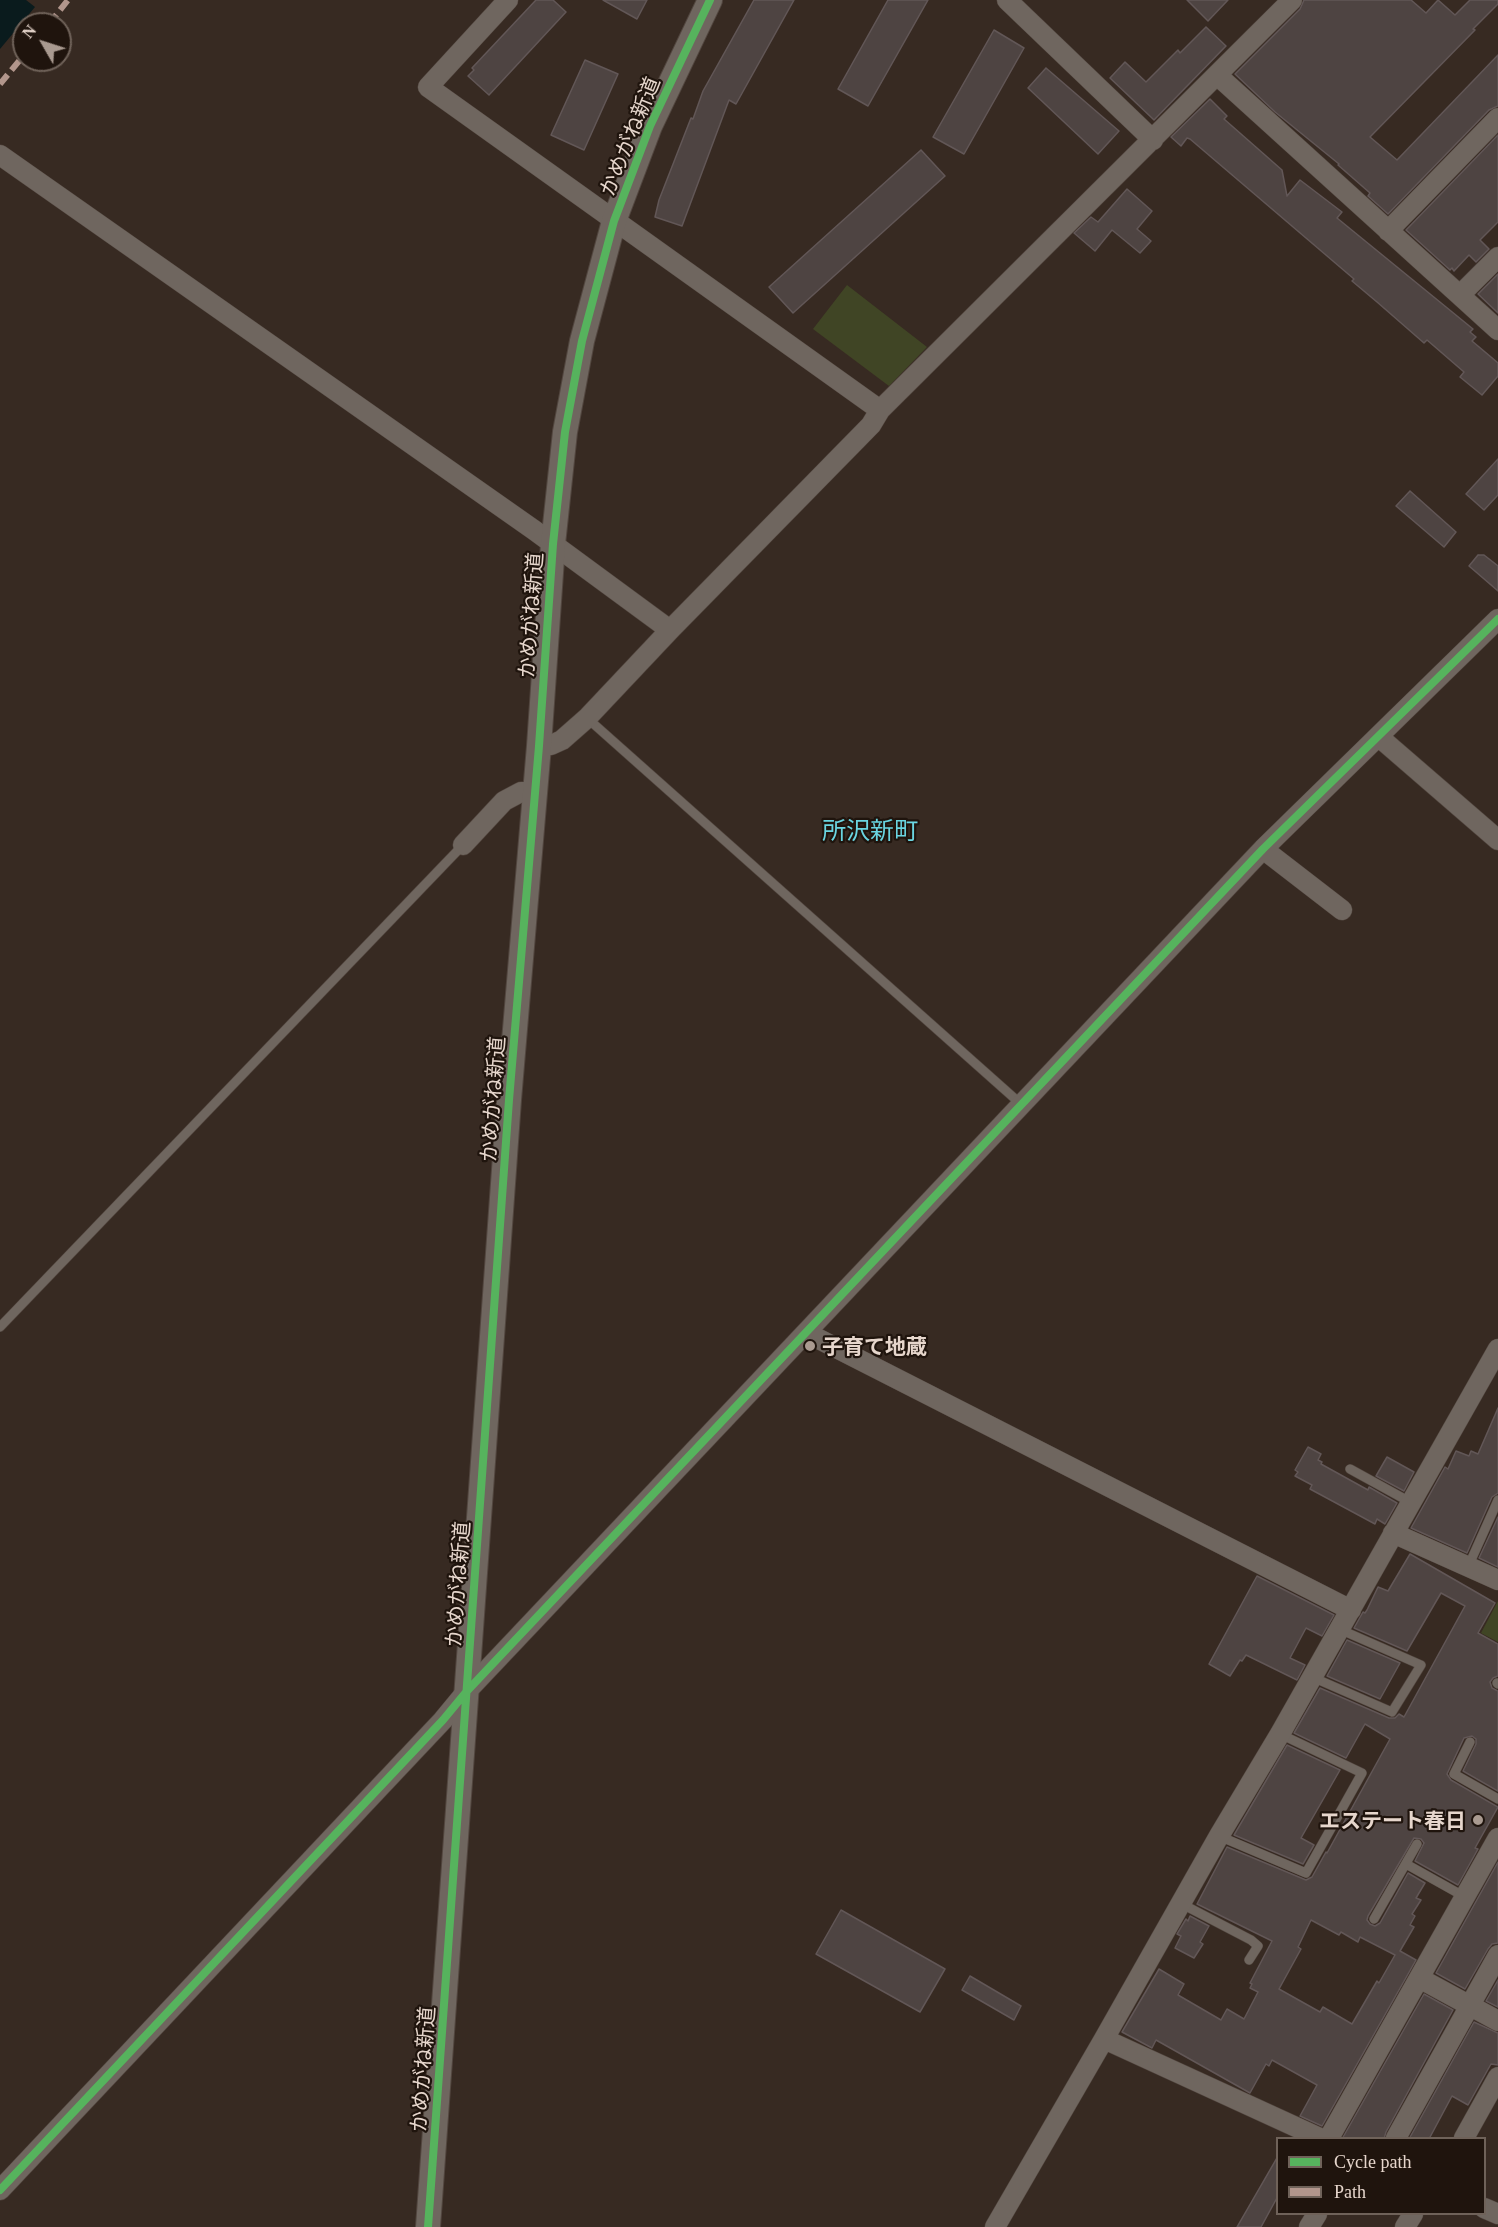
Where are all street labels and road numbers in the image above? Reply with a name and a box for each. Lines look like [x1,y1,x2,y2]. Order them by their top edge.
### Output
street label: かめがね新道 [594,73,664,199]
street label: かめがね新道 [513,551,547,679]
street label: かめがね新道 [475,1035,509,1163]
street label: かめがね新道 [440,1520,474,1648]
street label: かめがね新道 [405,2005,439,2133]

